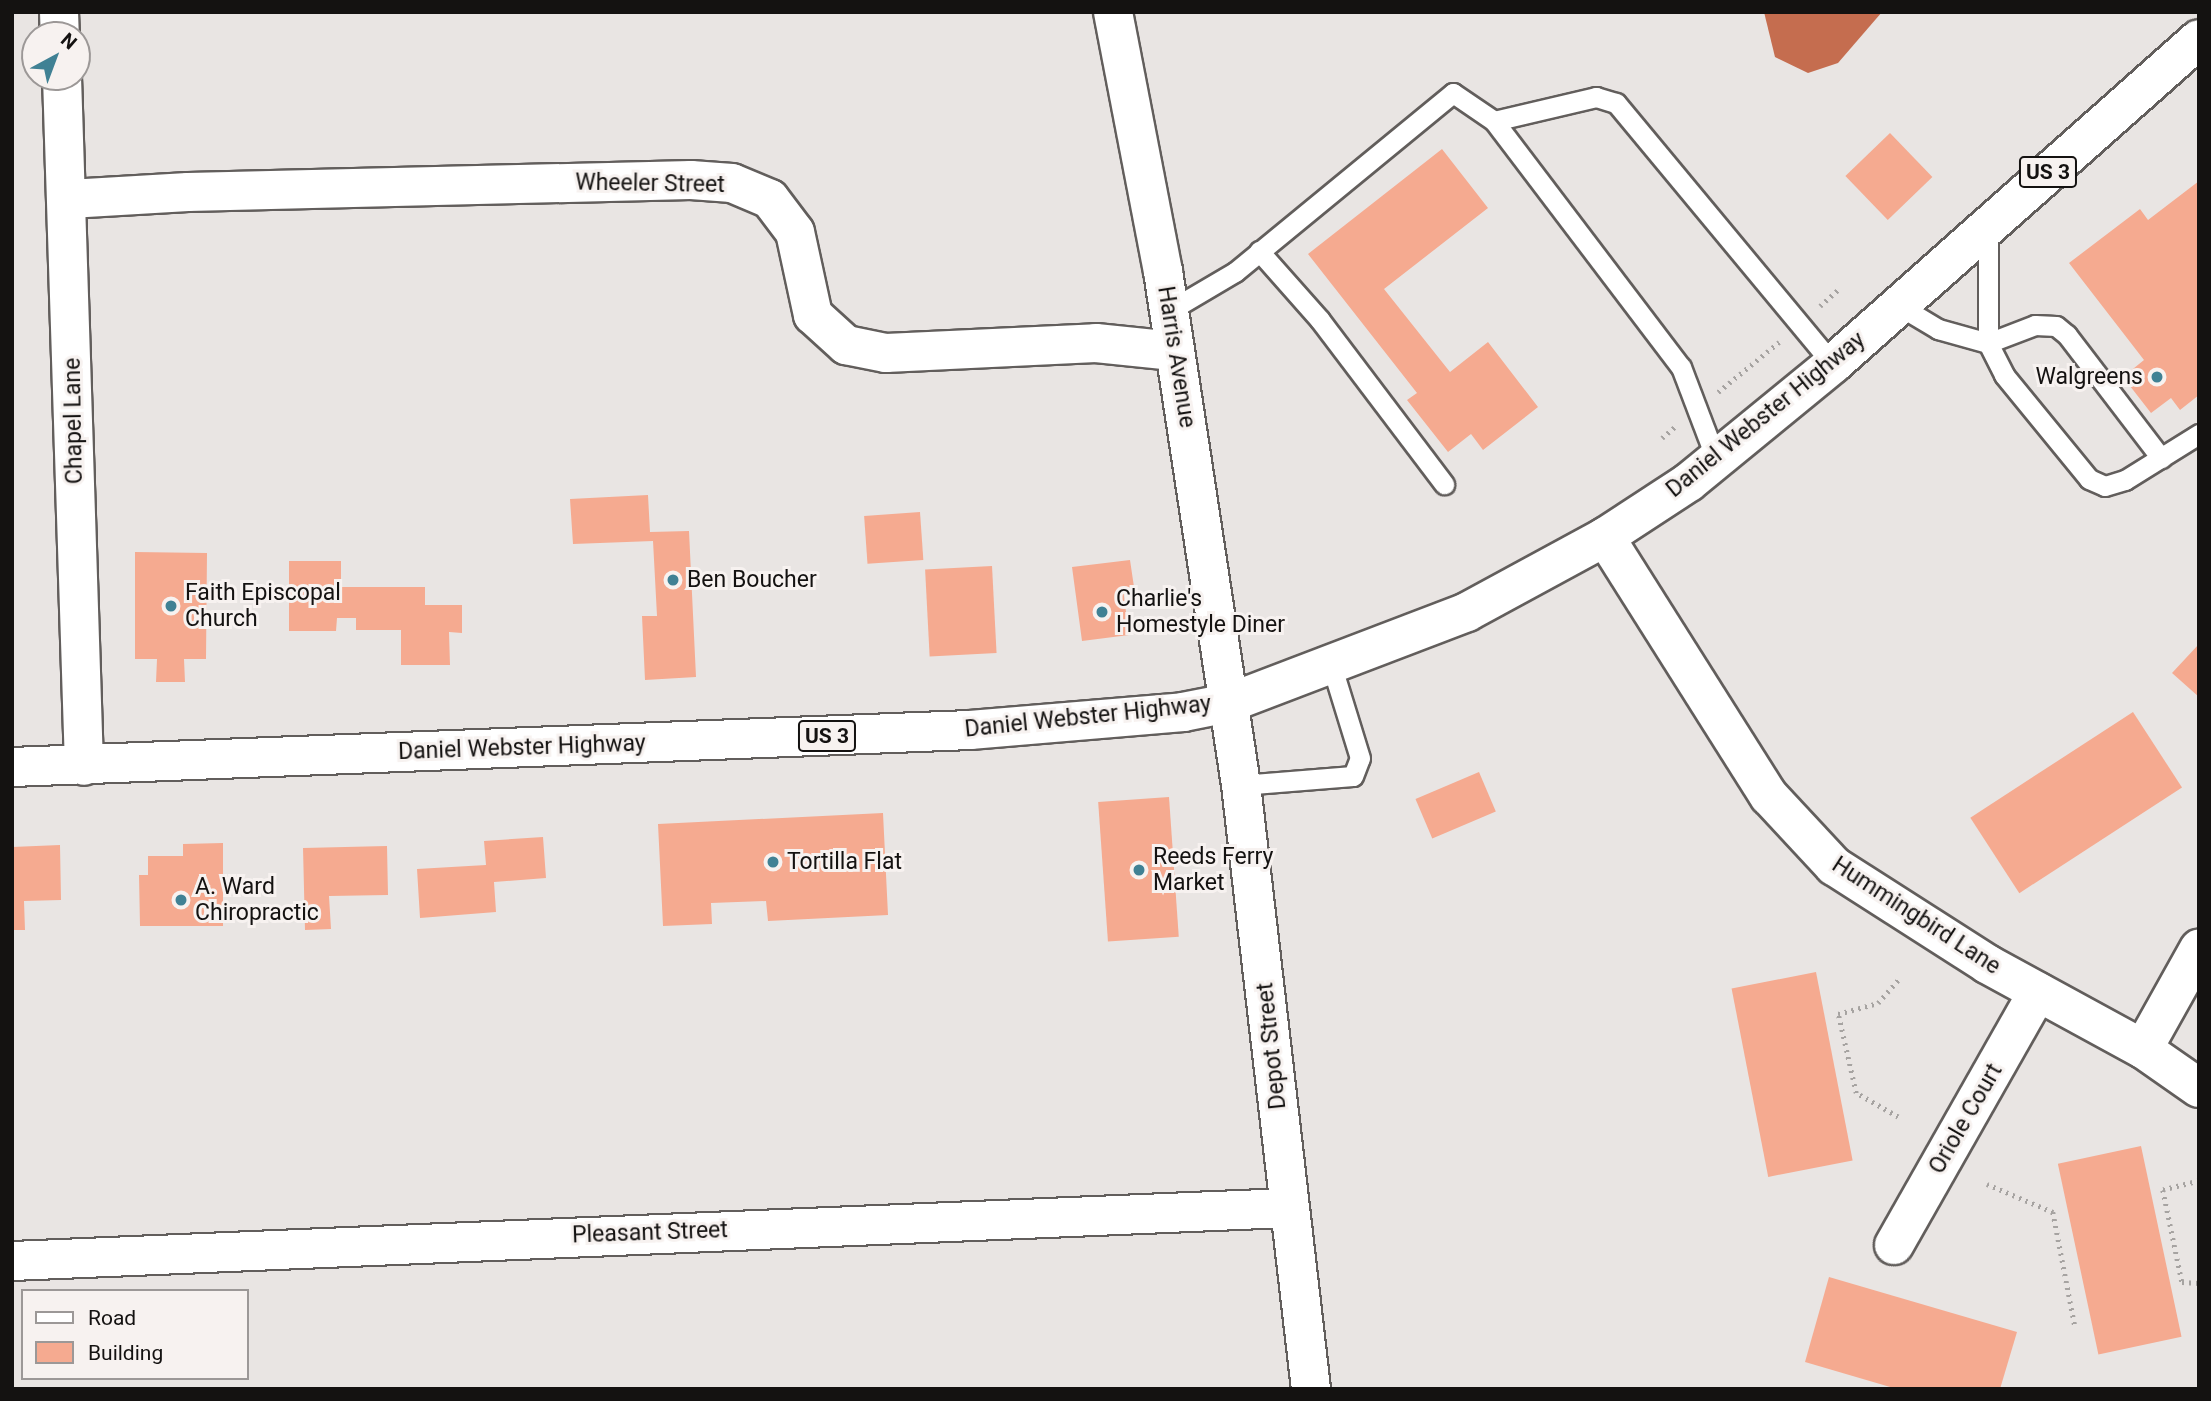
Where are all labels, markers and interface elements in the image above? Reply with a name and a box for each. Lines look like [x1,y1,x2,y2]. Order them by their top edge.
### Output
north arrow [21,21,91,91]
text: N [56,28,81,54]
road number: US 3 [2018,154,2078,190]
street label: Wheeler Street [575,169,725,199]
street label: Harris Avenue [1151,284,1201,430]
street label: Daniel Webster Highway [1661,326,1871,504]
street label: Chapel Lane [59,358,89,484]
place label: Walgreens [2035,363,2143,391]
marker: Walgreens [2149,369,2165,385]
place label: Ben Boucher [687,566,817,594]
marker: Ben Boucher [665,572,681,588]
place label: Faith Episcopal Church [185,579,341,633]
place label: Charlie's Homestyle Diner [1116,585,1285,639]
marker: Faith Episcopal Church [163,598,179,614]
marker: Charlie's Homestyle Diner [1094,604,1110,620]
street label: Daniel Webster Highway [963,690,1213,744]
road number: US 3 [797,718,857,754]
street label: Daniel Webster Highway [398,730,646,766]
place label: Reeds Ferry Market [1153,843,1273,897]
place label: Tortilla Flat [787,848,902,876]
street label: Hummingbird Lane [1827,851,2005,981]
marker: Tortilla Flat [765,854,781,870]
marker: Reeds Ferry Market [1131,862,1147,878]
place label: A. Ward Chiropractic [195,873,319,927]
marker: A. Ward Chiropractic [173,892,189,908]
street label: Depot Street [1252,981,1292,1111]
street label: Oriole Court [1923,1059,2009,1179]
street label: Pleasant Street [572,1216,728,1250]
legend [21,1289,248,1380]
text: Road [88,1306,136,1330]
text: Building [88,1341,163,1365]

